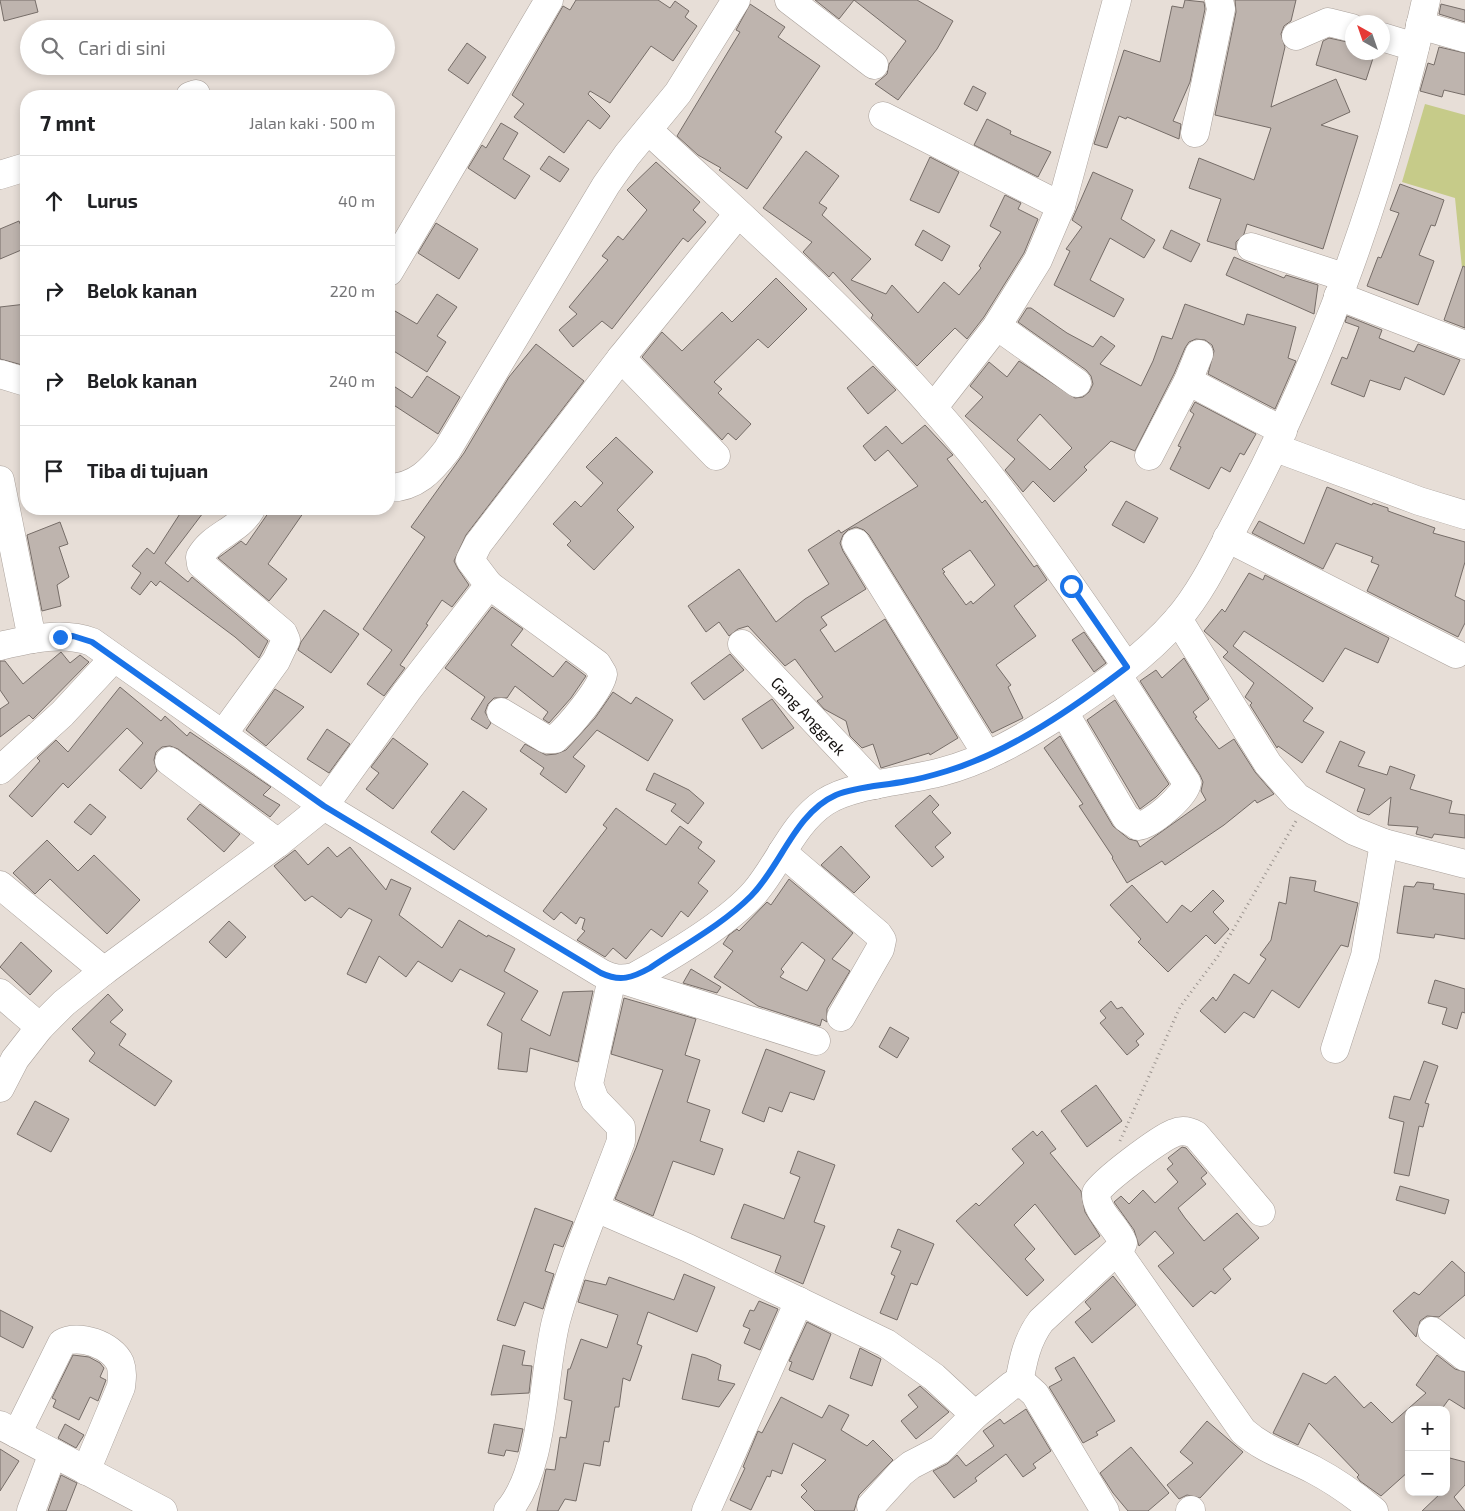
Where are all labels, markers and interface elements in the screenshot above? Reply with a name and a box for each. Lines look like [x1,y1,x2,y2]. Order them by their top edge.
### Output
north arrow [1345,15,1390,60]
search box [20,20,395,75]
icon: search [38,34,66,62]
text: Cari di sini [78,36,166,59]
text: 7 mnt [40,110,95,135]
text: Jalan kaki · 500 m [249,113,375,132]
icon: ahead [40,187,68,215]
text: Lurus [87,189,138,212]
text: 40 m [338,191,375,210]
icon: right [40,277,68,305]
text: Belok kanan [87,279,197,302]
text: 220 m [330,281,375,300]
icon: right [40,367,68,395]
text: Belok kanan [87,369,197,392]
text: 240 m [329,371,375,390]
icon: arrive [40,457,68,485]
text: Tiba di tujuan [87,459,208,482]
route start [1060,575,1083,598]
route end [49,626,72,649]
street label: Gang Anggrek [768,672,851,758]
map controls [1405,1406,1450,1496]
button: + [1405,1406,1450,1451]
button: − [1405,1451,1450,1496]

